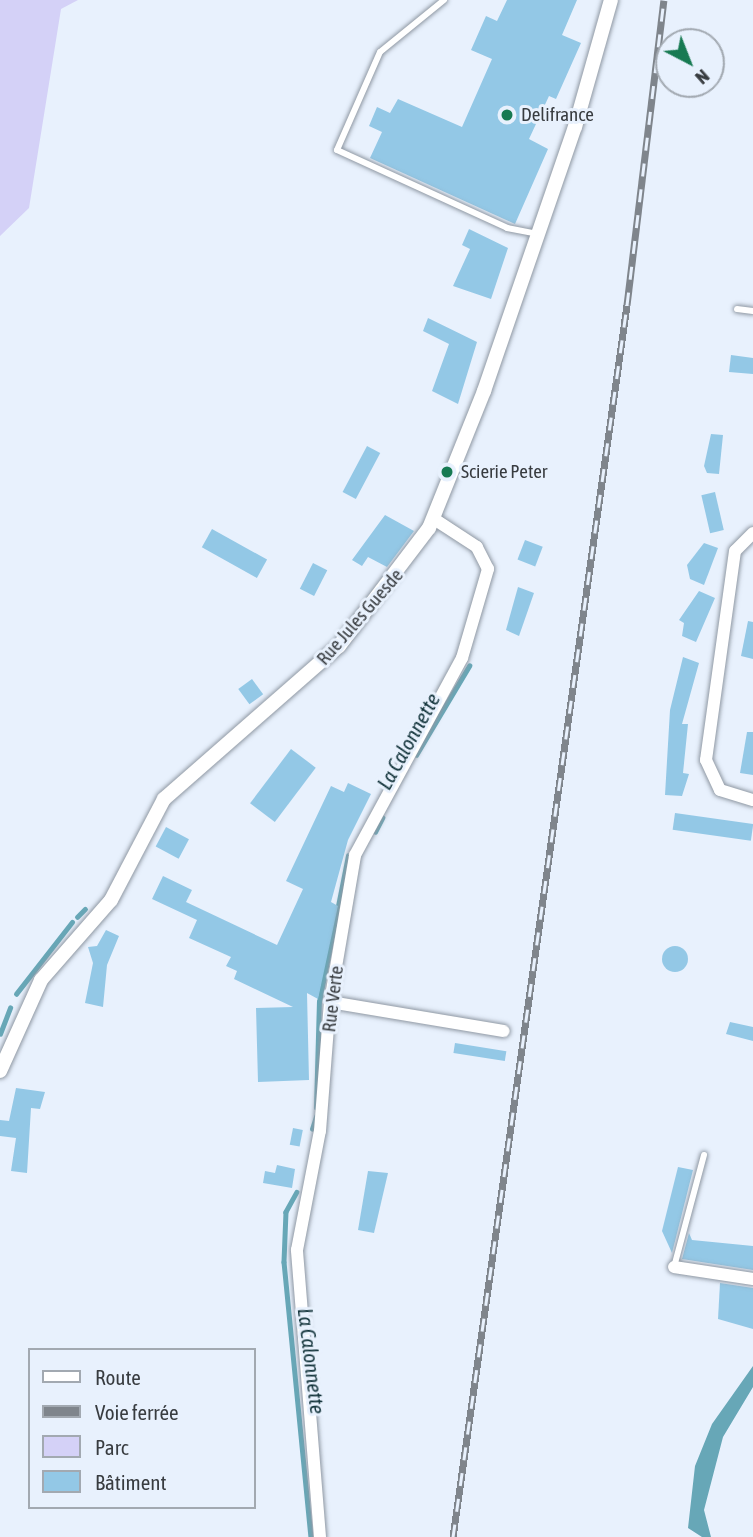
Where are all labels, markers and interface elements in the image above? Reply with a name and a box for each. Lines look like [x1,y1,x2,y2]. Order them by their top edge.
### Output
north arrow [655,28,725,98]
text: N [691,65,714,89]
place label: Delifrance [521,104,594,126]
marker: Delifrance [499,107,515,123]
place label: Scierie Peter [461,461,547,483]
marker: Scierie Peter [439,464,455,480]
street label: Rue Jules Guesde [312,564,408,670]
water label: La Calonnette [371,688,445,794]
street label: Rue Verte [318,965,348,1033]
water label: La Calonnette [293,1307,331,1415]
legend [28,1348,256,1509]
text: Route [95,1365,141,1389]
text: Voie ferrée [95,1400,178,1424]
text: Parc [95,1435,129,1459]
text: Bâtiment [95,1470,166,1494]

